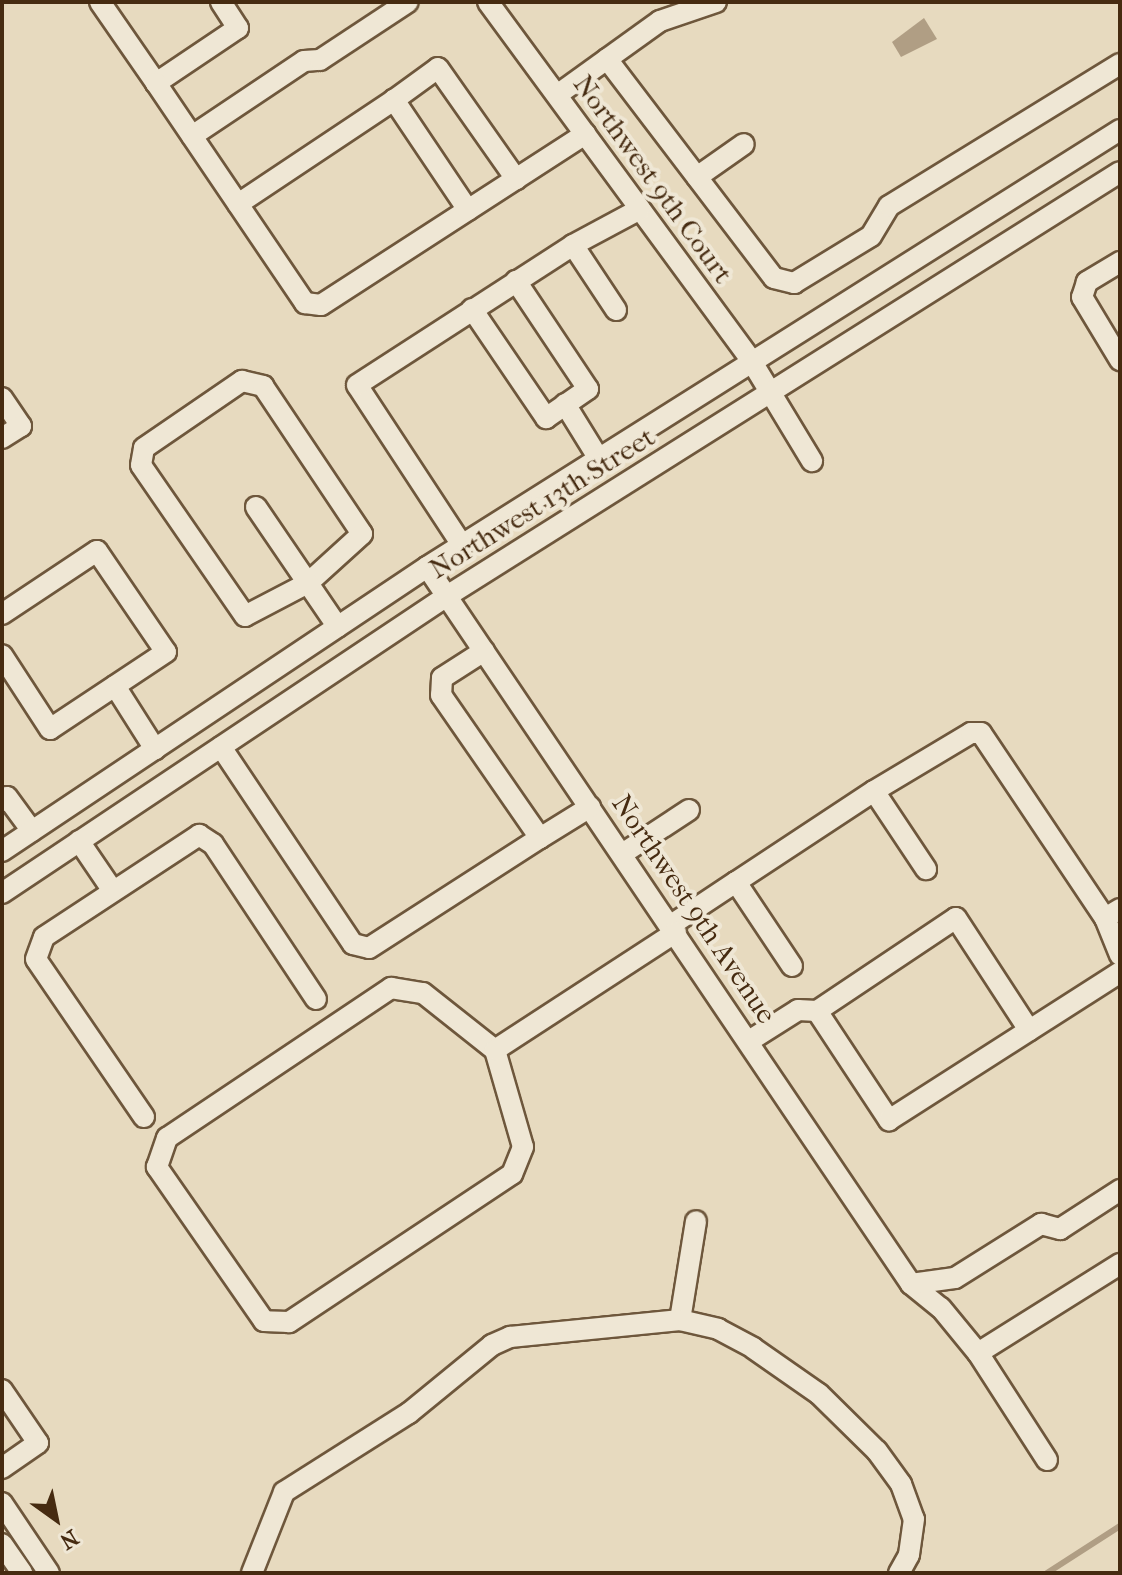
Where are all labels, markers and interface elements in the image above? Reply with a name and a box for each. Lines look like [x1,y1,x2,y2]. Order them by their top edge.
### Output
street label: Northwest 9th Court [566,68,740,290]
street label: Northwest 13th Street [423,420,661,586]
street label: Northwest 9th Avenue [605,788,783,1030]
north arrow [16,1479,96,1559]
text: N [55,1524,83,1555]

